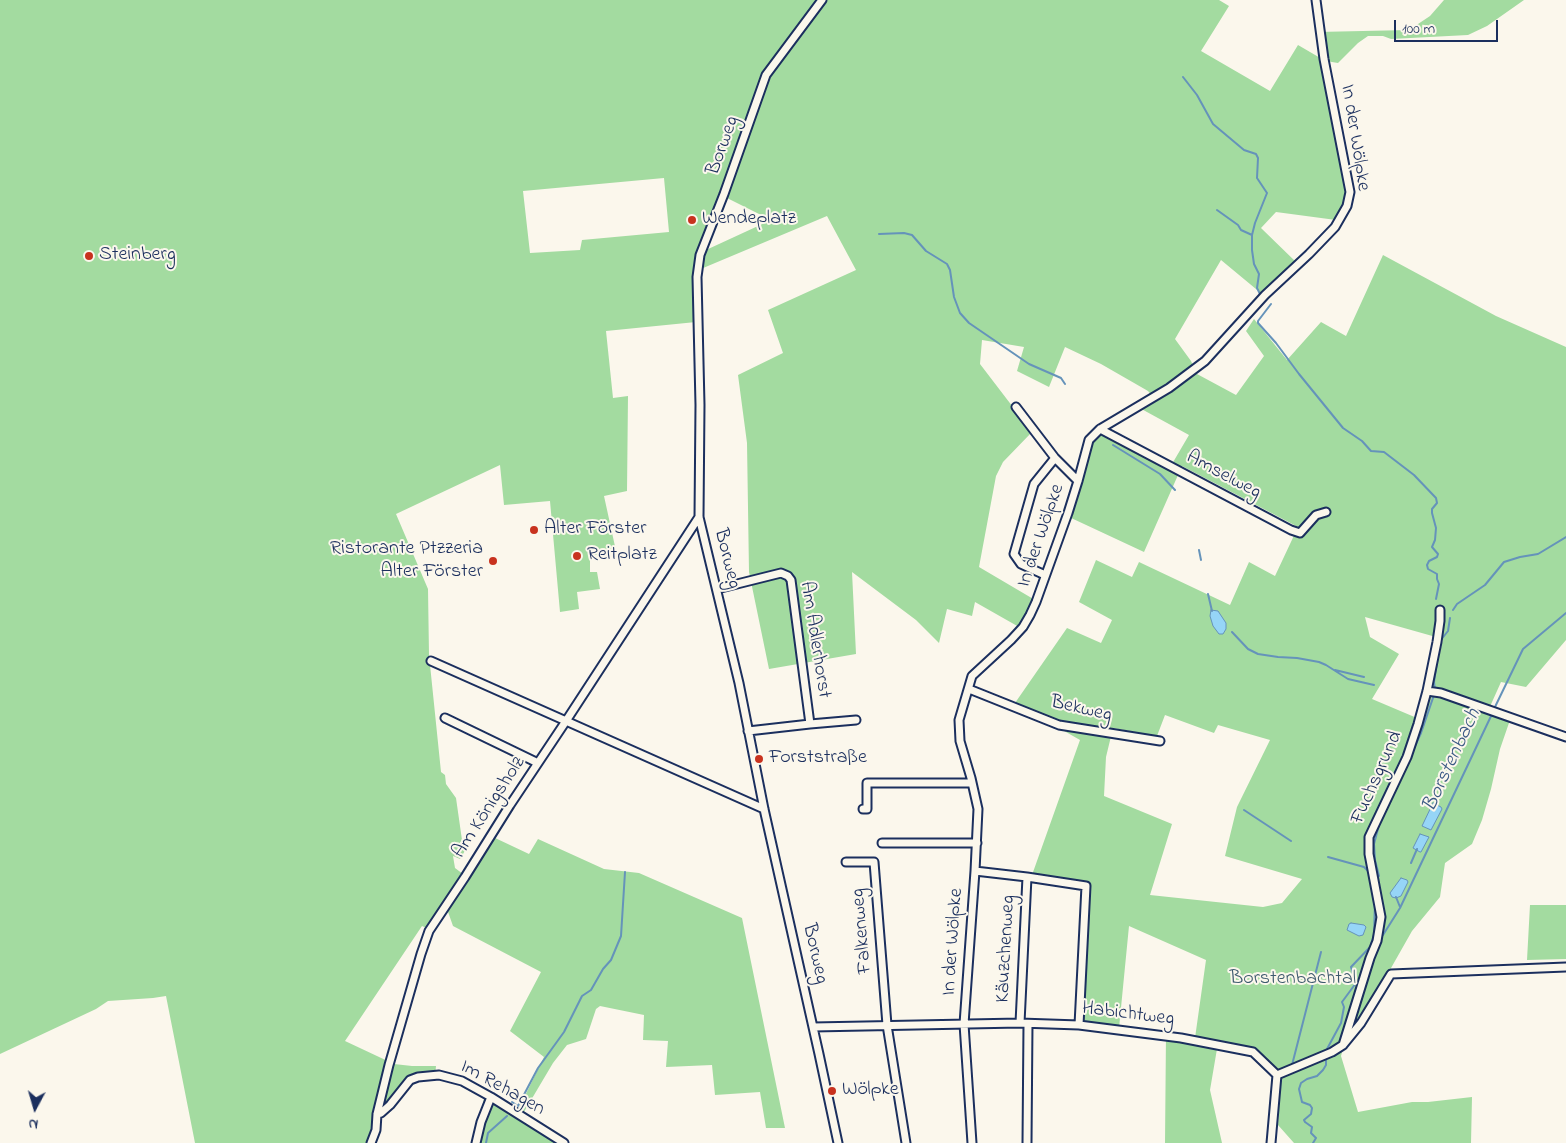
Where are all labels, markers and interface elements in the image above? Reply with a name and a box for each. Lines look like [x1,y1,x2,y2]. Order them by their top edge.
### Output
scale bar [1396,10,1500,42]
text: 100 m [1402,18,1435,40]
street label: In der Wölpke [1334,83,1374,193]
street label: Borweg [702,113,746,179]
place label: Wendeplatz [702,208,796,232]
marker: Wendeplatz [686,214,698,226]
place label: Steinberg [99,244,176,268]
marker: Steinberg [83,250,95,262]
street label: Amselweg [1181,446,1265,506]
street label: In der Wölpke [1013,481,1071,591]
place label: Alter Förster [544,518,646,542]
marker: Alter Förster [528,524,540,536]
street label: Borweg [707,526,745,592]
place label: Ristorante Ptzzeria Alter Förster [330,538,483,585]
place label: Reitplatz [587,544,657,568]
marker: Reitplatz [571,550,583,562]
marker: Ristorante Ptzzeria Alter Förster [487,555,499,567]
street label: Am Adlerhorst [793,580,835,700]
street label: Bekweg [1048,691,1114,729]
water label: Borstenbach [1418,705,1488,817]
street label: Fuchsgrund [1347,728,1409,828]
place label: Forststraße [769,747,867,771]
street label: Am Königsholz [448,753,532,863]
marker: Forststraße [753,753,765,765]
street label: Falkenweg [847,887,879,975]
street label: In der Wölpke [938,887,970,997]
street label: Käuzchenweg [992,895,1022,1003]
street label: Borweg [795,922,833,986]
park label: Borstenbachtal [1230,968,1356,992]
street label: Habichtweg [1081,997,1175,1033]
street label: Im Rehagen [455,1056,549,1122]
place label: Wölpke [842,1079,899,1103]
north arrow [10,1083,60,1133]
marker: Wölpke [826,1085,838,1097]
text: N [28,1112,39,1134]

